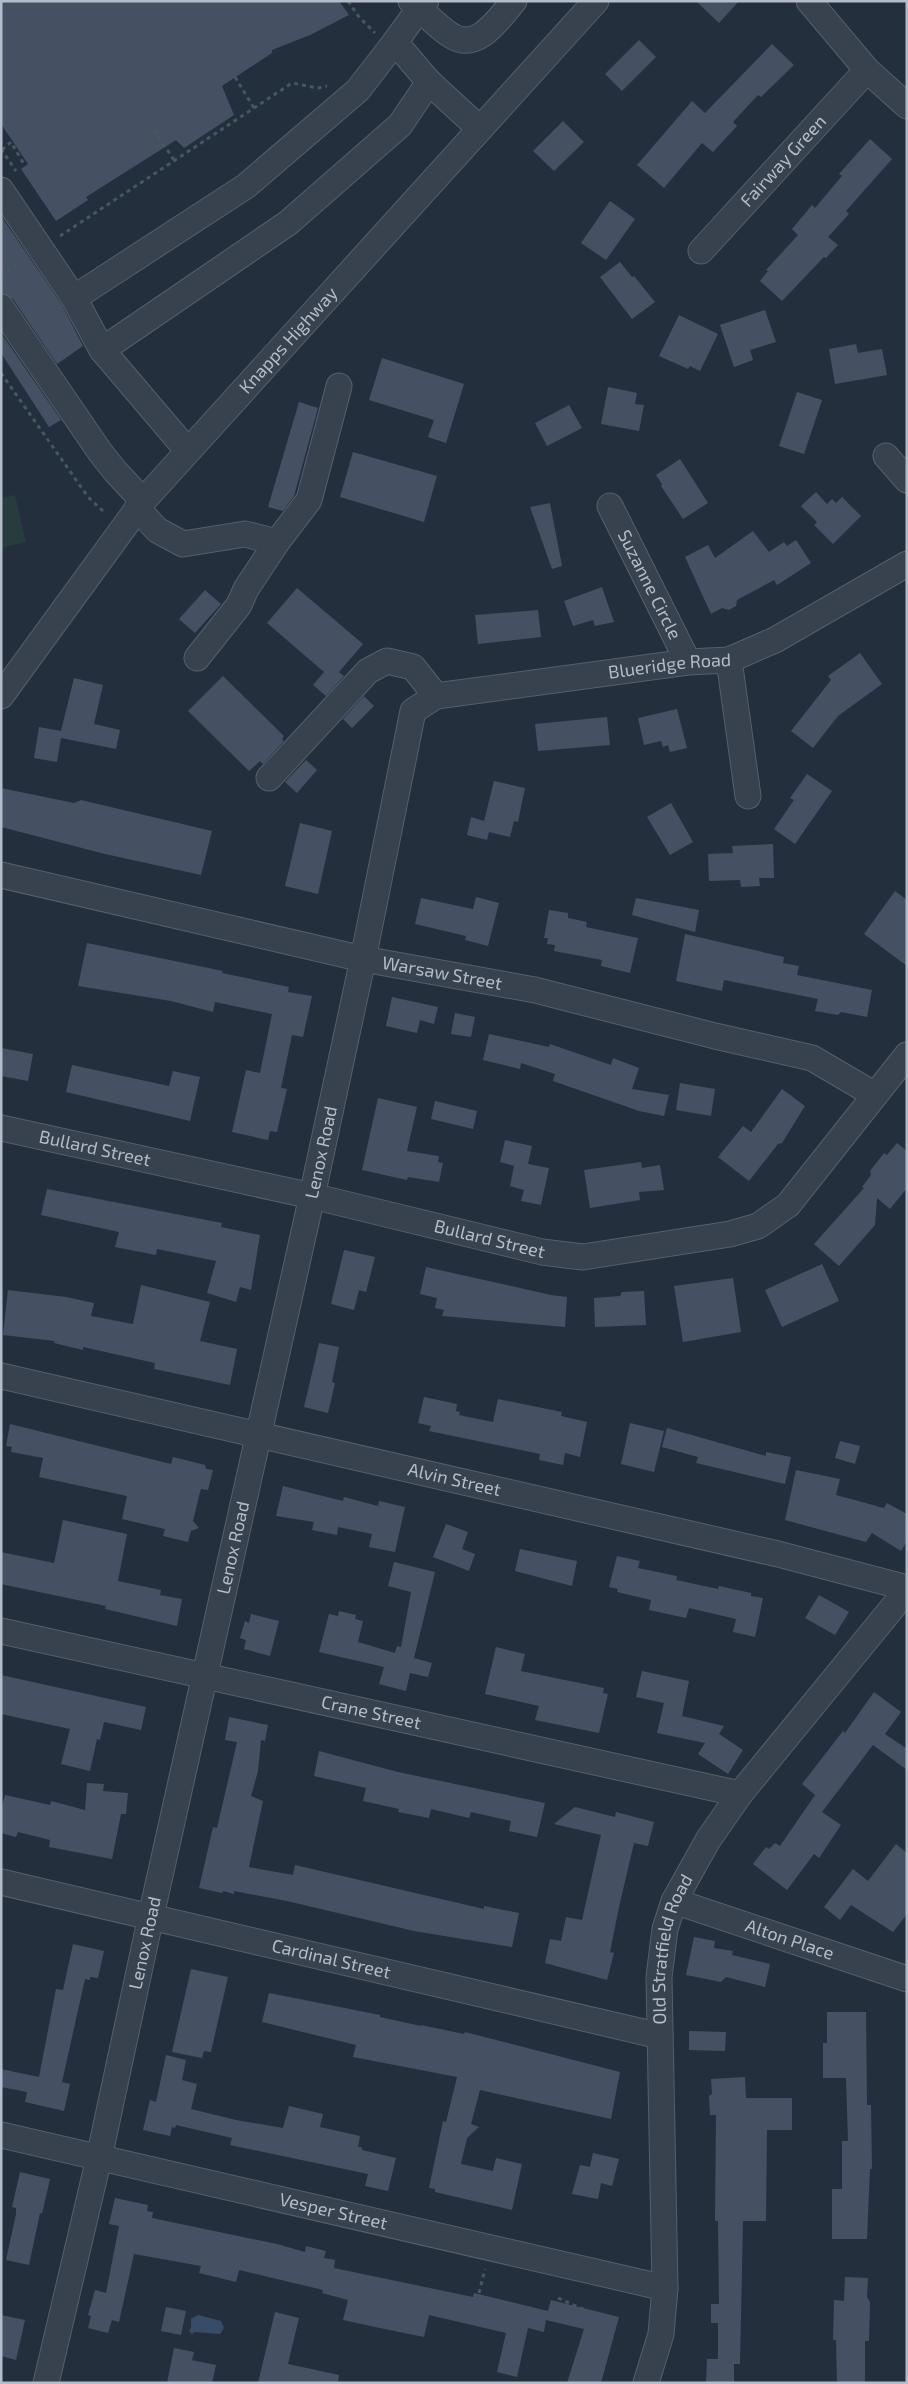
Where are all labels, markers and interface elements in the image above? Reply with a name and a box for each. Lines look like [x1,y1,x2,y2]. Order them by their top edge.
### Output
street label: Fairway Green [735,110,830,211]
street label: Knapps Highway [234,281,342,398]
street label: Suzanne Circle [614,526,687,643]
street label: Blueridge Road [607,648,732,683]
street label: Warsaw Street [381,951,504,994]
street label: Lenox Road [300,1104,341,1201]
street label: Bullard Street [37,1125,153,1170]
street label: Bullard Street [432,1214,548,1262]
street label: Alvin Street [406,1458,503,1500]
street label: Lenox Road [211,1499,253,1596]
street label: Crane Street [319,1690,423,1733]
street label: Old Stratfield Road [647,1870,697,2025]
street label: Lenox Road [124,1894,165,1991]
street label: Alton Place [743,1914,837,1964]
street label: Cardinal Street [270,1934,393,1983]
street label: Vesper Street [277,2188,390,2234]

